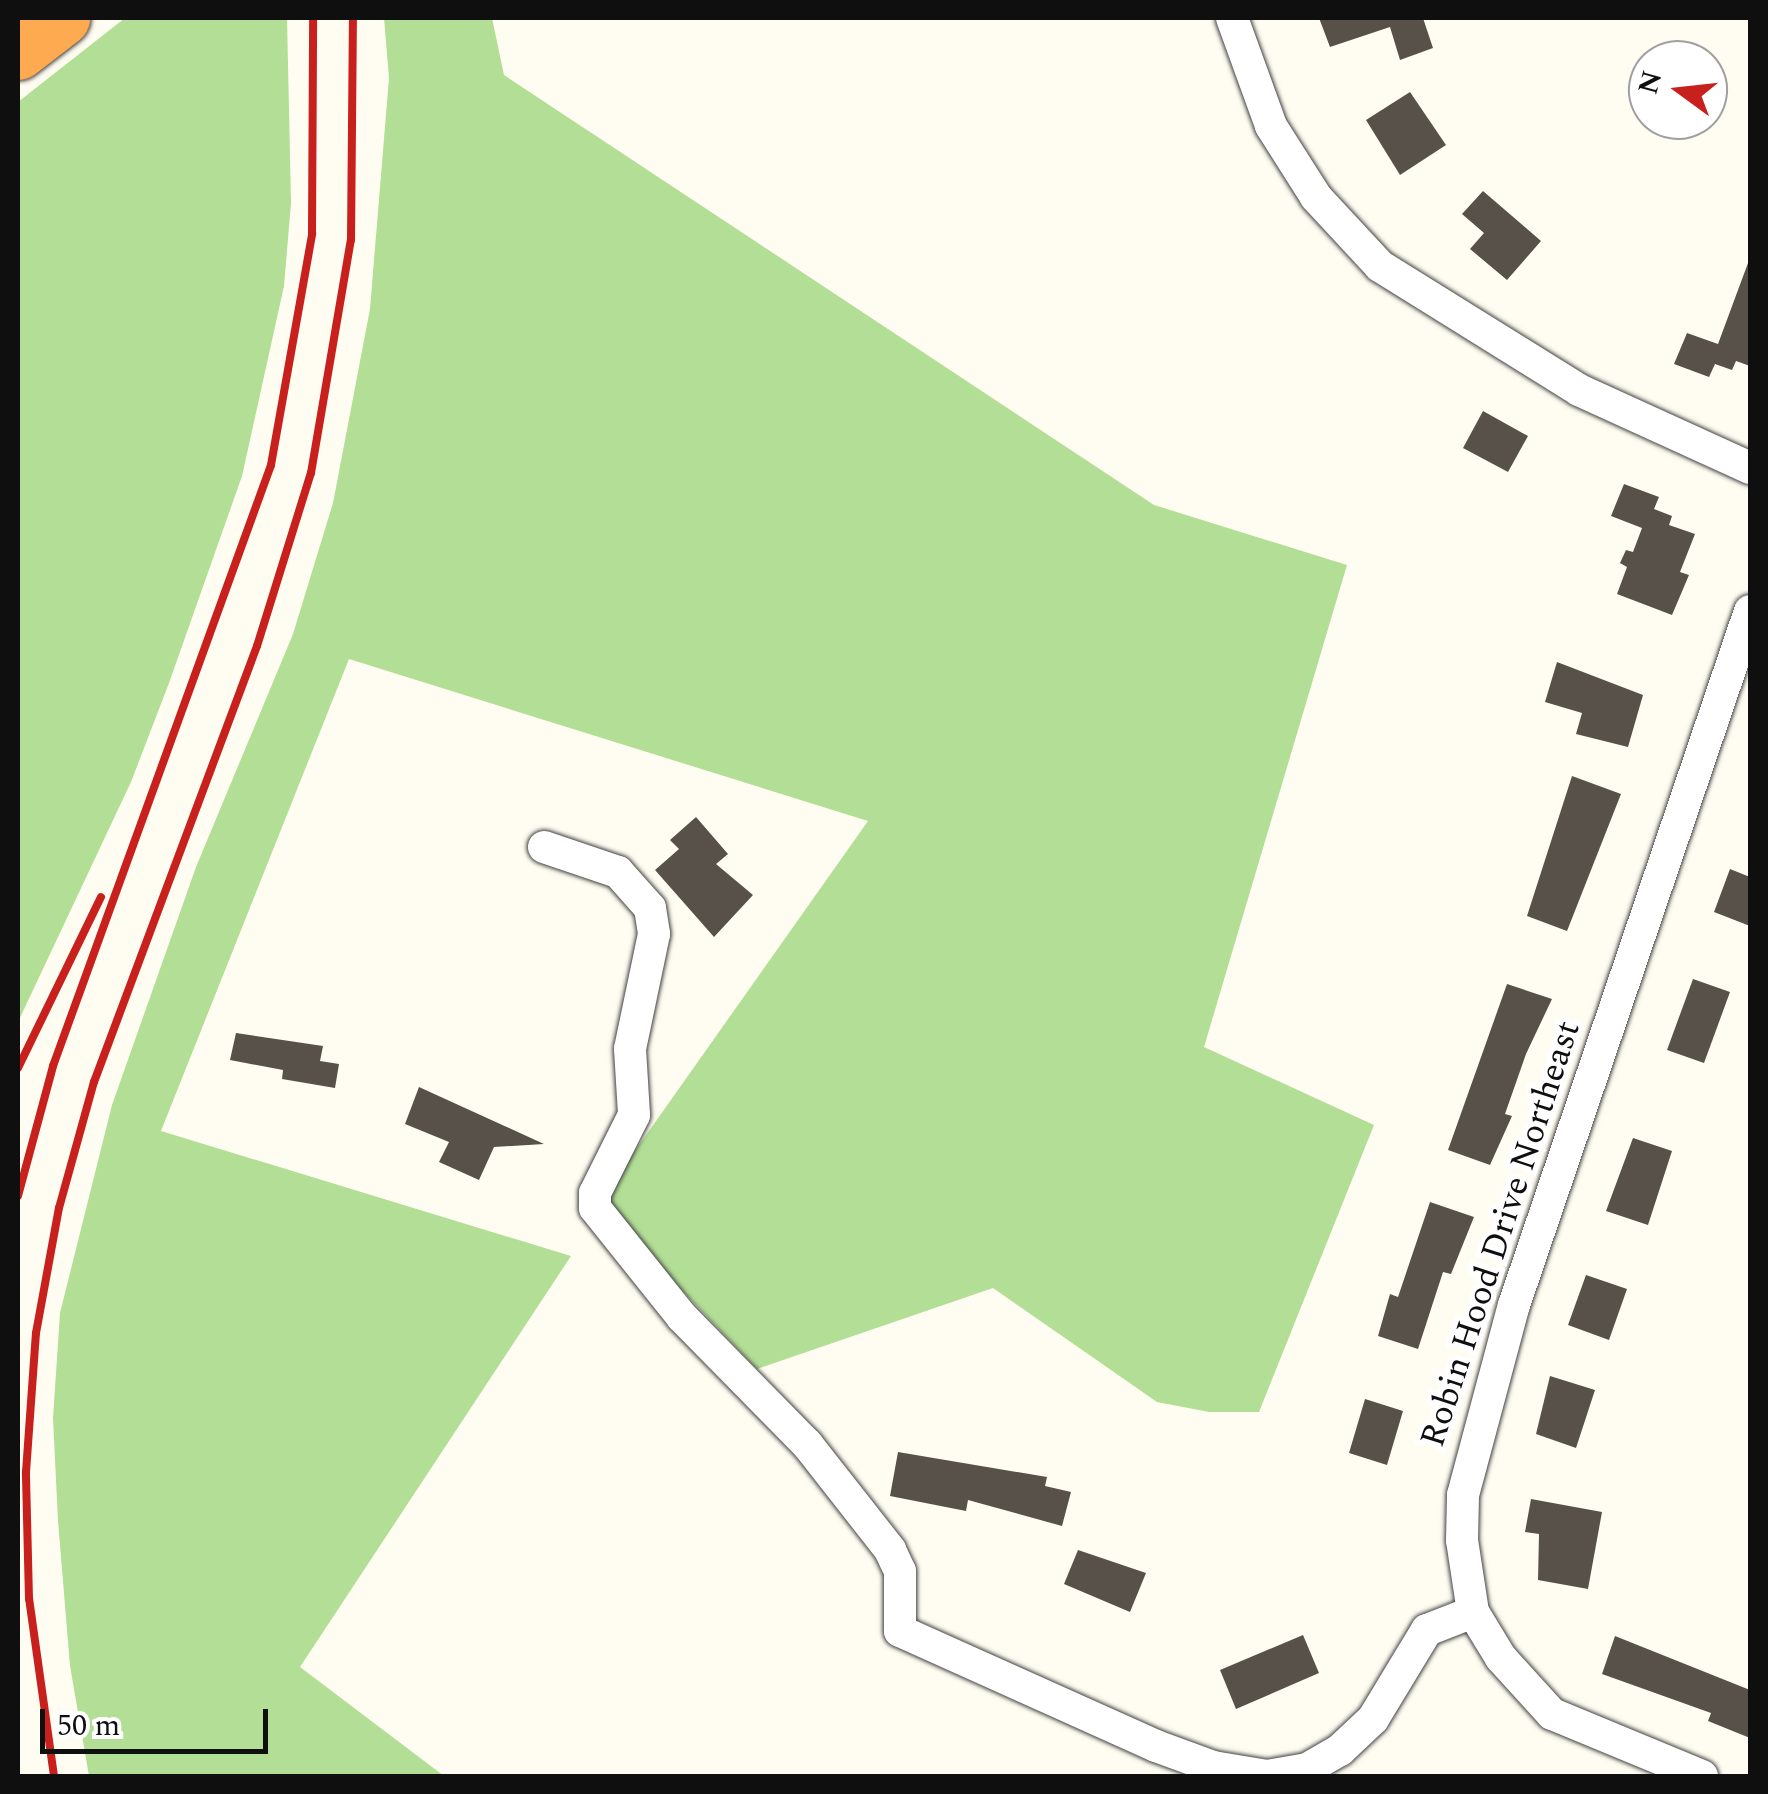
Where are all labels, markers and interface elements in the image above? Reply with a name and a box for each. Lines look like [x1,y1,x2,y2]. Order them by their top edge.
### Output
north arrow [1628,40,1728,140]
text: N [1627,66,1674,99]
street label: Robin Hood Drive Northeast [1412,1016,1590,1452]
scale bar [45,1689,272,1751]
text: 50 m [57,1703,120,1749]

